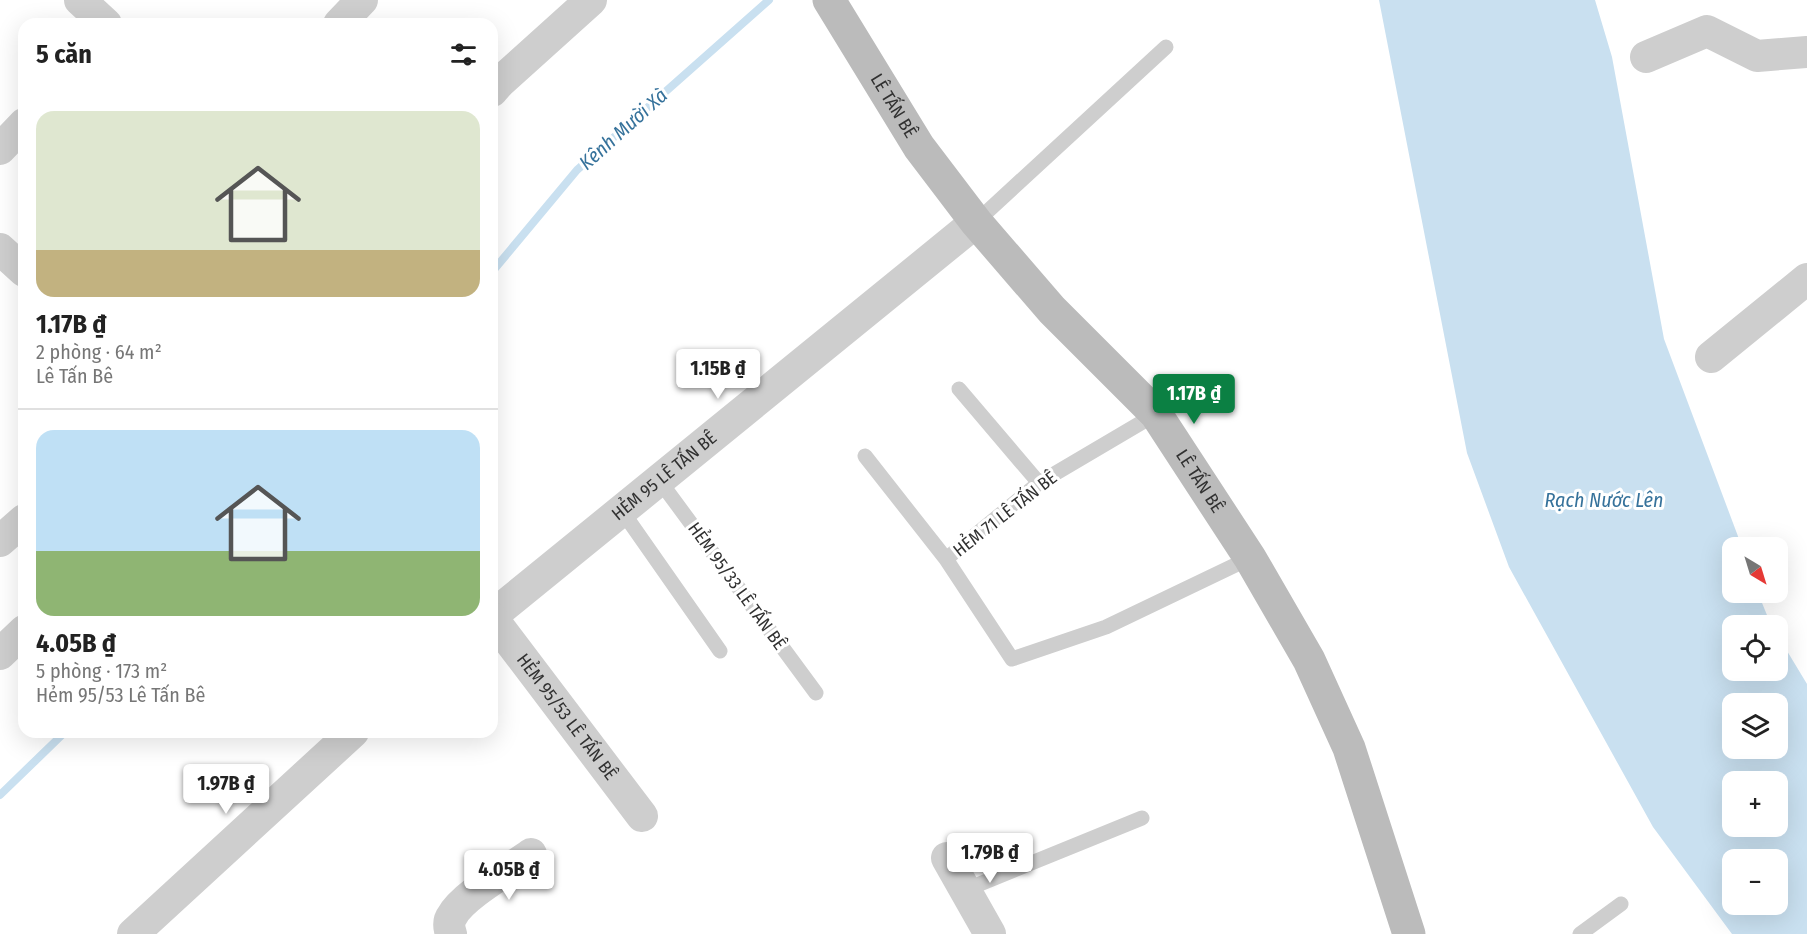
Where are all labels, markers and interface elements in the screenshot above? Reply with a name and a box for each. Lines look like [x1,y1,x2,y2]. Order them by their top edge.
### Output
icon: filters [447,38,480,71]
text: 5 căn [36,39,92,70]
street label: LÊ TẤN BÊ [866,70,922,142]
water label: Kênh Mười Xà [574,83,672,175]
icon: home [204,150,312,258]
text: 1.17B ₫ [36,309,107,340]
text: 2 phòng · 64 m² [36,340,162,364]
pin: 1.15B ₫ [663,349,773,400]
text: 1.15B ₫ [690,356,746,380]
text: Lê Tấn Bê [36,364,113,388]
pin: 1.17B ₫ [1139,374,1249,425]
text: 1.17B ₫ [1167,381,1221,405]
street label: HẺM 95 LÊ TẤN BÊ [607,427,721,525]
street label: LÊ TẤN BÊ [1171,445,1228,517]
street label: HẺM 71 LÊ TẤN BÊ [947,465,1061,561]
icon: home [204,469,312,577]
water label: Rạch Nước Lên [1545,488,1664,512]
street label: HẺM 95/33 LÊ TẤN BÊ [683,517,792,654]
north arrow [1722,537,1788,603]
map controls [1722,537,1788,915]
button: locate [1722,615,1788,681]
text: 4.05B ₫ [36,628,116,659]
street label: HẺM 95/53 LÊ TẤN BÊ [512,649,622,784]
text: 5 phòng · 173 m² [36,659,167,683]
text: Hẻm 95/53 Lê Tấn Bê [36,683,205,707]
button: layers [1722,693,1788,759]
pin: 1.97B ₫ [171,764,281,815]
text: 1.97B ₫ [197,771,255,795]
button: + [1722,771,1788,837]
pin: 1.79B ₫ [935,833,1045,884]
text: 1.79B ₫ [961,840,1019,864]
button: − [1722,849,1788,915]
pin: 4.05B ₫ [454,850,564,901]
text: 4.05B ₫ [478,857,540,881]

